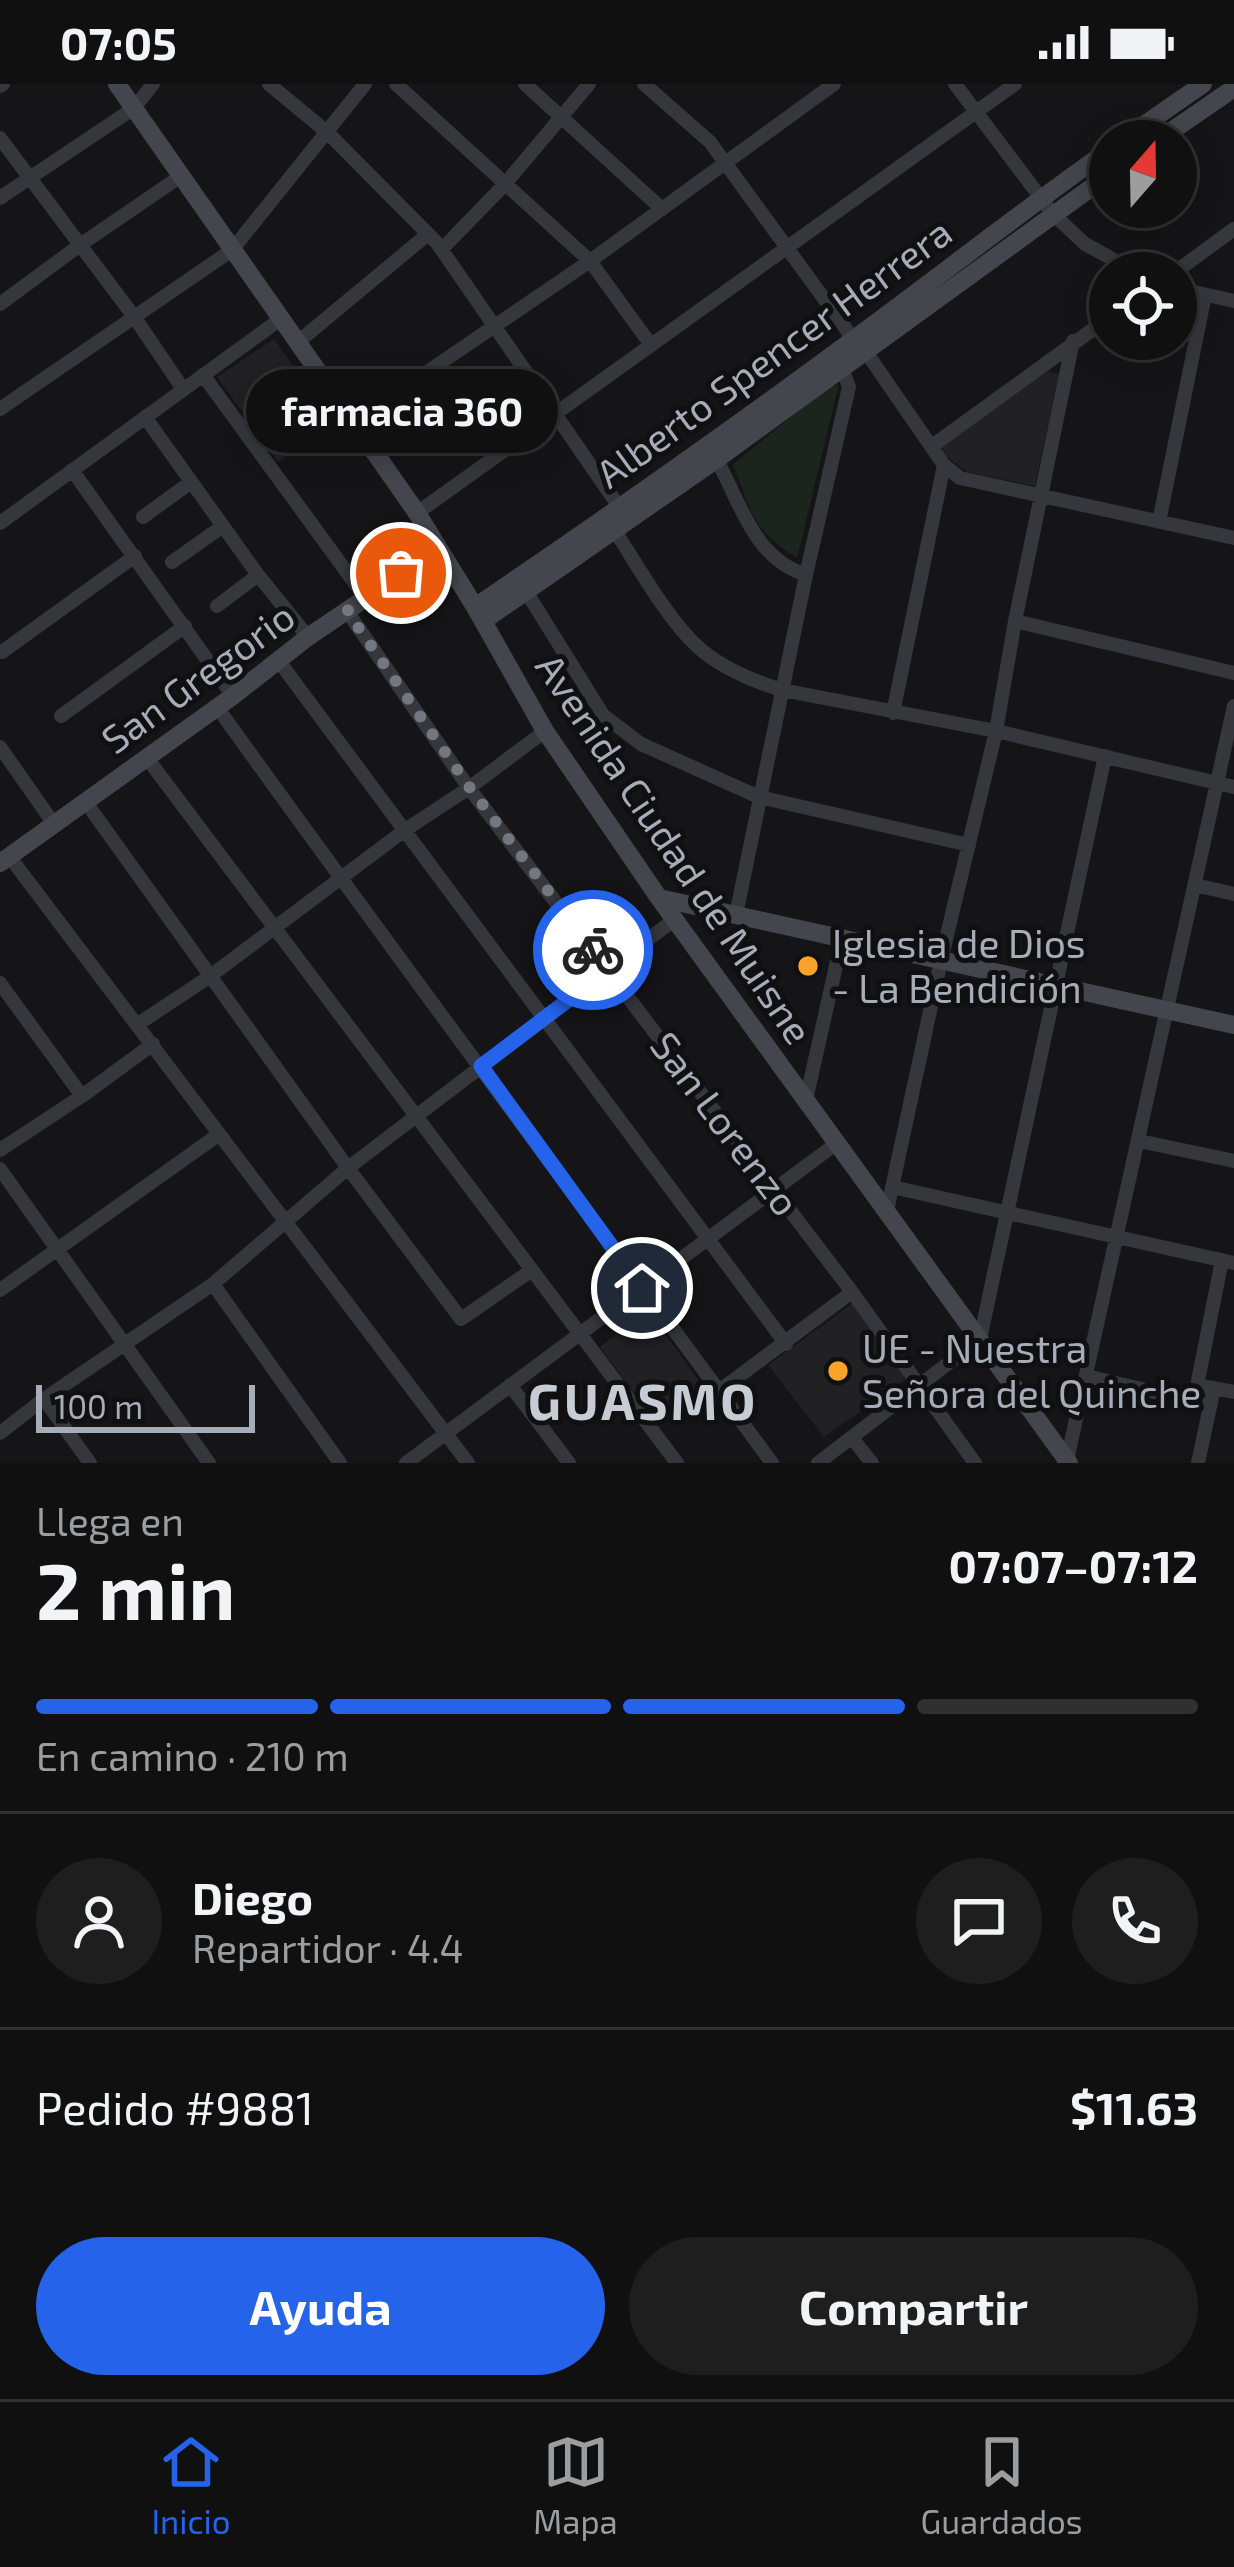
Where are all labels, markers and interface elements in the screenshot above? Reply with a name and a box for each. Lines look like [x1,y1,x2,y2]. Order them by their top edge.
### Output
text: 07:05 [60,15,177,69]
north arrow [1089,120,1197,228]
map controls [1089,120,1197,360]
street label: Alberto Spencer Herrera [586,207,960,496]
button: locate [1089,252,1197,360]
callout: farmacia 360 [245,369,557,453]
text: farmacia 360 [281,387,523,434]
pin [350,522,452,624]
icon: bag [368,540,434,606]
street label: San Gregorio [92,591,303,762]
street label: Avenida Ciudad de Muisne [527,644,823,1052]
courier [533,890,653,1010]
icon: bike [560,917,626,983]
place label: Iglesia de Dios - La Bendición [832,919,1086,1011]
marker: Iglesia de Dios - La Bendición [795,953,821,979]
street label: San Lorenzo [642,1022,810,1224]
pin [591,1237,693,1339]
icon: home [609,1255,675,1321]
place label: UE - Nuestra Señora del Quinche [862,1324,1201,1416]
marker: UE - Nuestra Señora del Quinche [825,1358,851,1384]
district label: GUASMO [528,1369,758,1430]
scale bar [36,1379,255,1432]
text: 100 m [54,1386,143,1426]
text: Llega en [36,1497,184,1544]
text: 07:07–07:12 [948,1538,1198,1592]
text: 2 min [36,1542,235,1636]
text: En camino · 210 m [36,1732,349,1779]
button: person [36,1858,162,1984]
button: chat [916,1858,1042,1984]
button: phone [1072,1858,1198,1984]
text: Diego [192,1870,313,1924]
text: Repartidor · 4.4 [192,1924,464,1971]
text: Pedido #9881 [36,2080,314,2134]
text: $11.63 [1070,2080,1198,2134]
button: Ayuda [36,2237,605,2375]
button: Compartir [629,2237,1198,2375]
tab: Inicio [151,2429,231,2541]
tab: Mapa [533,2429,618,2541]
tab: Guardados [921,2429,1083,2541]

